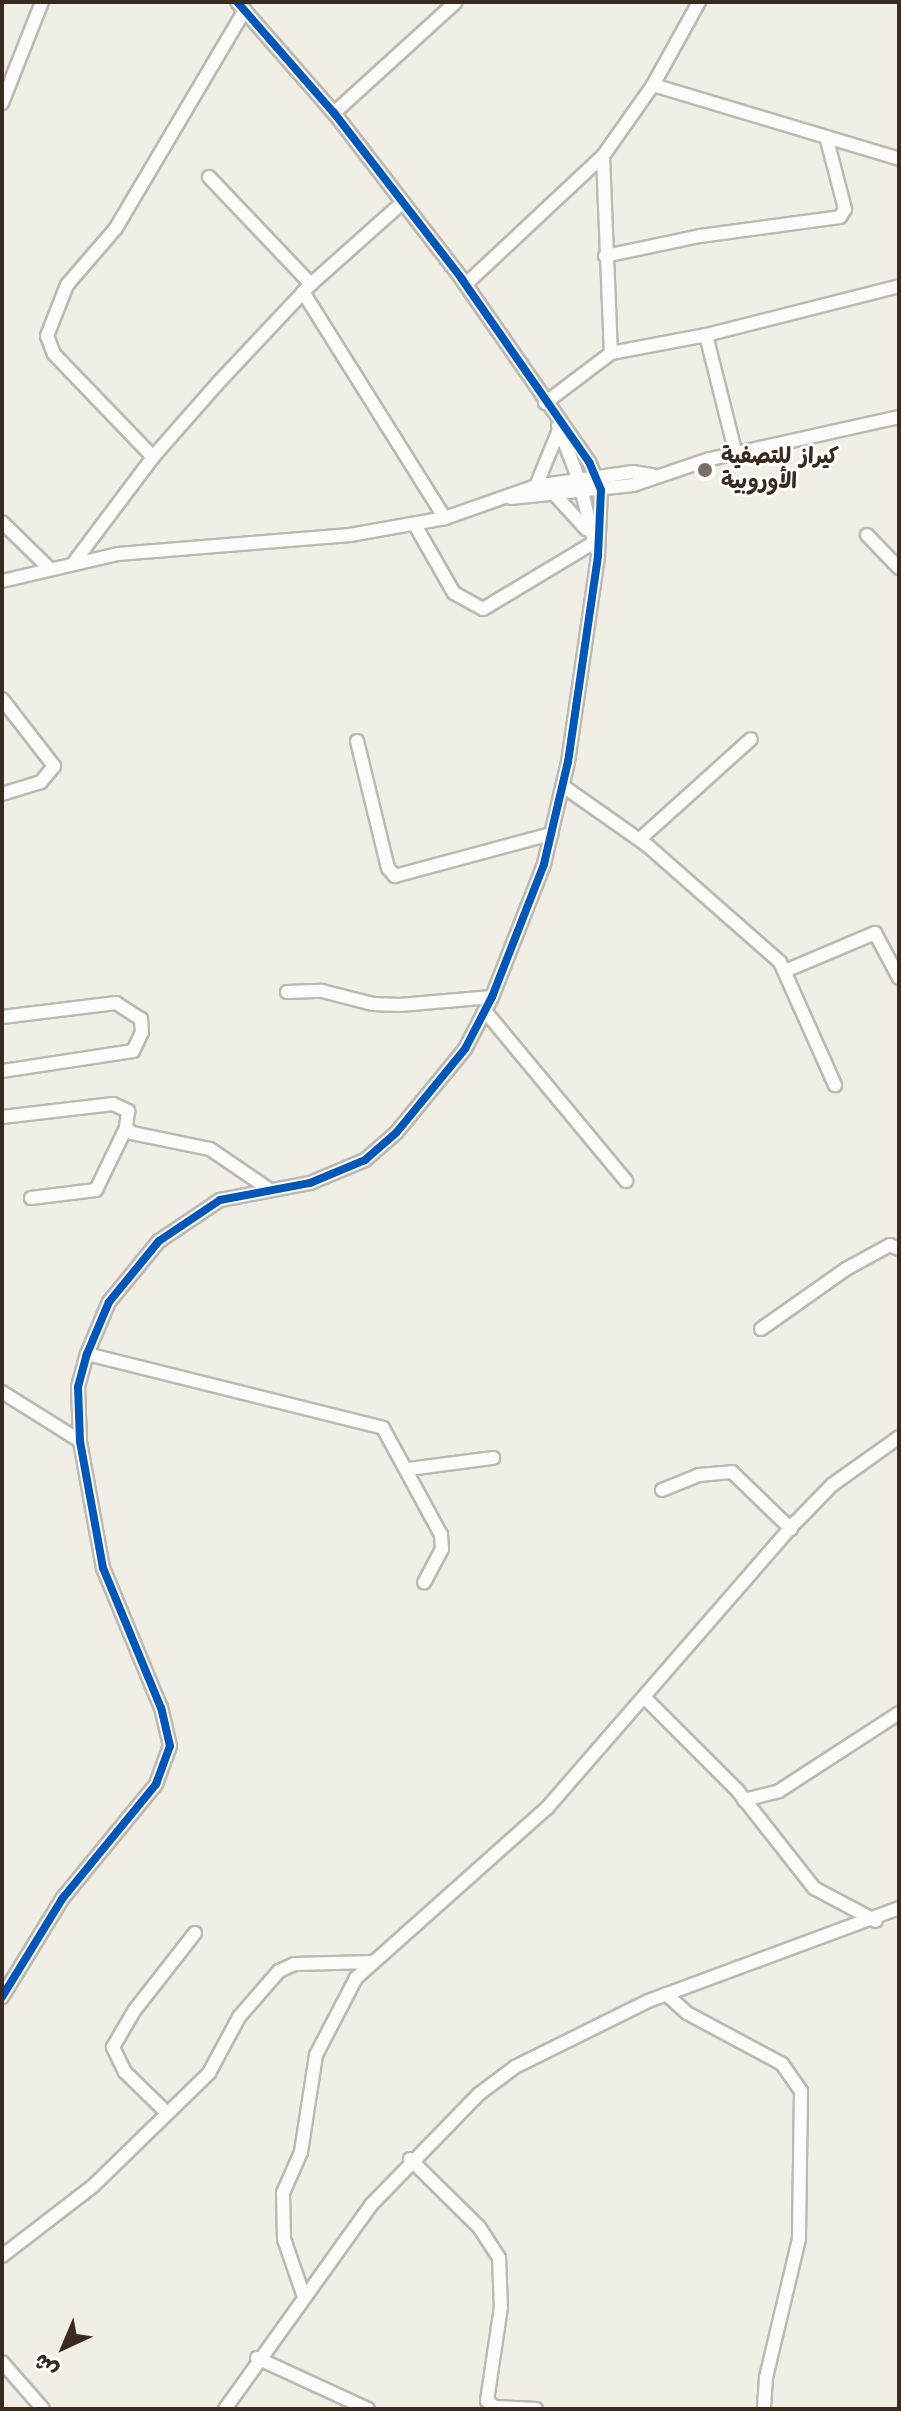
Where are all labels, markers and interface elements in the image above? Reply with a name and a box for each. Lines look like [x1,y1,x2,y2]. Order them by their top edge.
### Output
place label: كيراز للتصفية الأوروبية [721,444,839,496]
marker: كيراز للتصفية الأوروبية [696,461,714,479]
north arrow [24,2307,104,2387]
text: ش [26,2344,68,2386]

